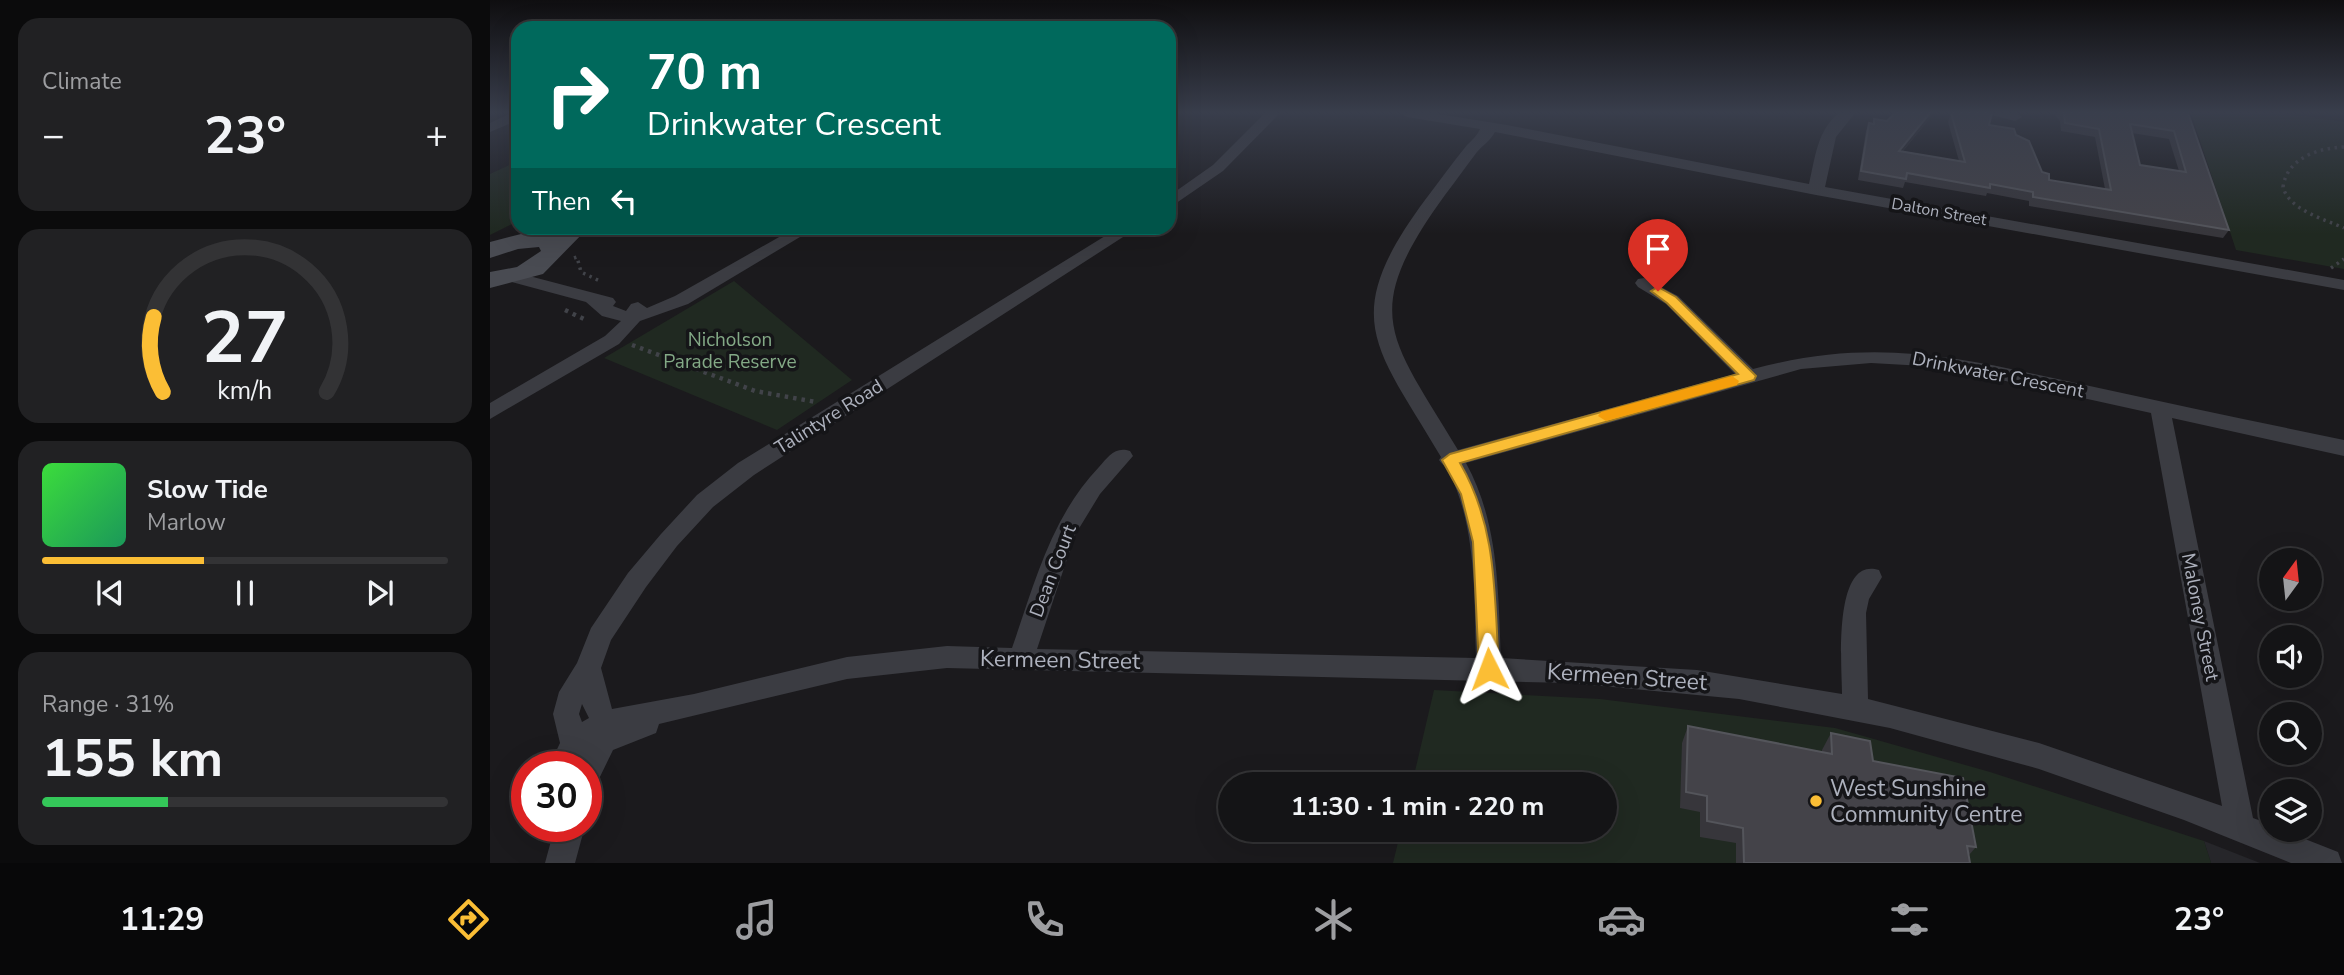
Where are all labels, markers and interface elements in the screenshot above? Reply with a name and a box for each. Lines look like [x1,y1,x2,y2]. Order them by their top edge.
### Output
text: 70 m [647,39,762,106]
icon: right [532,49,623,140]
text: Climate [42,66,122,97]
text: 23° [204,100,286,171]
text: Drinkwater Crescent [647,103,941,146]
text: − [42,110,65,161]
text: + [425,110,448,161]
icon: left [605,182,643,220]
text: Then [532,184,591,219]
street label: Dalton Street [1890,193,1989,231]
pin [1628,219,1688,291]
icon: arrive [1639,230,1677,268]
text: 27 [201,288,289,388]
park label: Nicholson Parade Reserve [663,327,797,375]
street label: Drinkwater Crescent [1910,346,2086,404]
street label: Talintyre Road [770,373,888,461]
text: km/h [217,374,273,408]
text: Slow Tide [147,472,268,507]
text: Marlow [147,507,226,538]
street label: Dean Court [1023,521,1083,621]
north arrow [2259,548,2322,611]
map controls [2259,548,2322,842]
street label: Maloney Street [2175,551,2225,683]
icon: previous [91,574,129,612]
icon: pause [226,574,264,612]
icon: next [361,574,399,612]
button: sound [2259,625,2322,688]
position arrow [1452,632,1526,706]
street label: Kermeen Street [979,643,1141,677]
street label: Kermeen Street [1546,656,1709,698]
text: Range · 31% [42,689,174,720]
button: search [2259,702,2322,765]
text: 155 km [42,723,223,794]
speed limit sign: 30 [511,751,602,842]
place label: West Sunshine Community Centre [1830,773,2022,830]
button: layers [2259,779,2322,842]
text: 11:30 · 1 min · 220 m [1291,789,1544,824]
marker: West Sunshine Community Centre [1808,793,1824,809]
icon: directions [444,895,493,944]
icon: music [732,895,781,944]
icon: phone [1020,895,1069,944]
icon: climate [1309,895,1358,944]
icon: car [1597,895,1646,944]
icon: filters [1885,895,1934,944]
text: 11:29 [120,898,204,941]
text: 23° [2174,898,2224,941]

